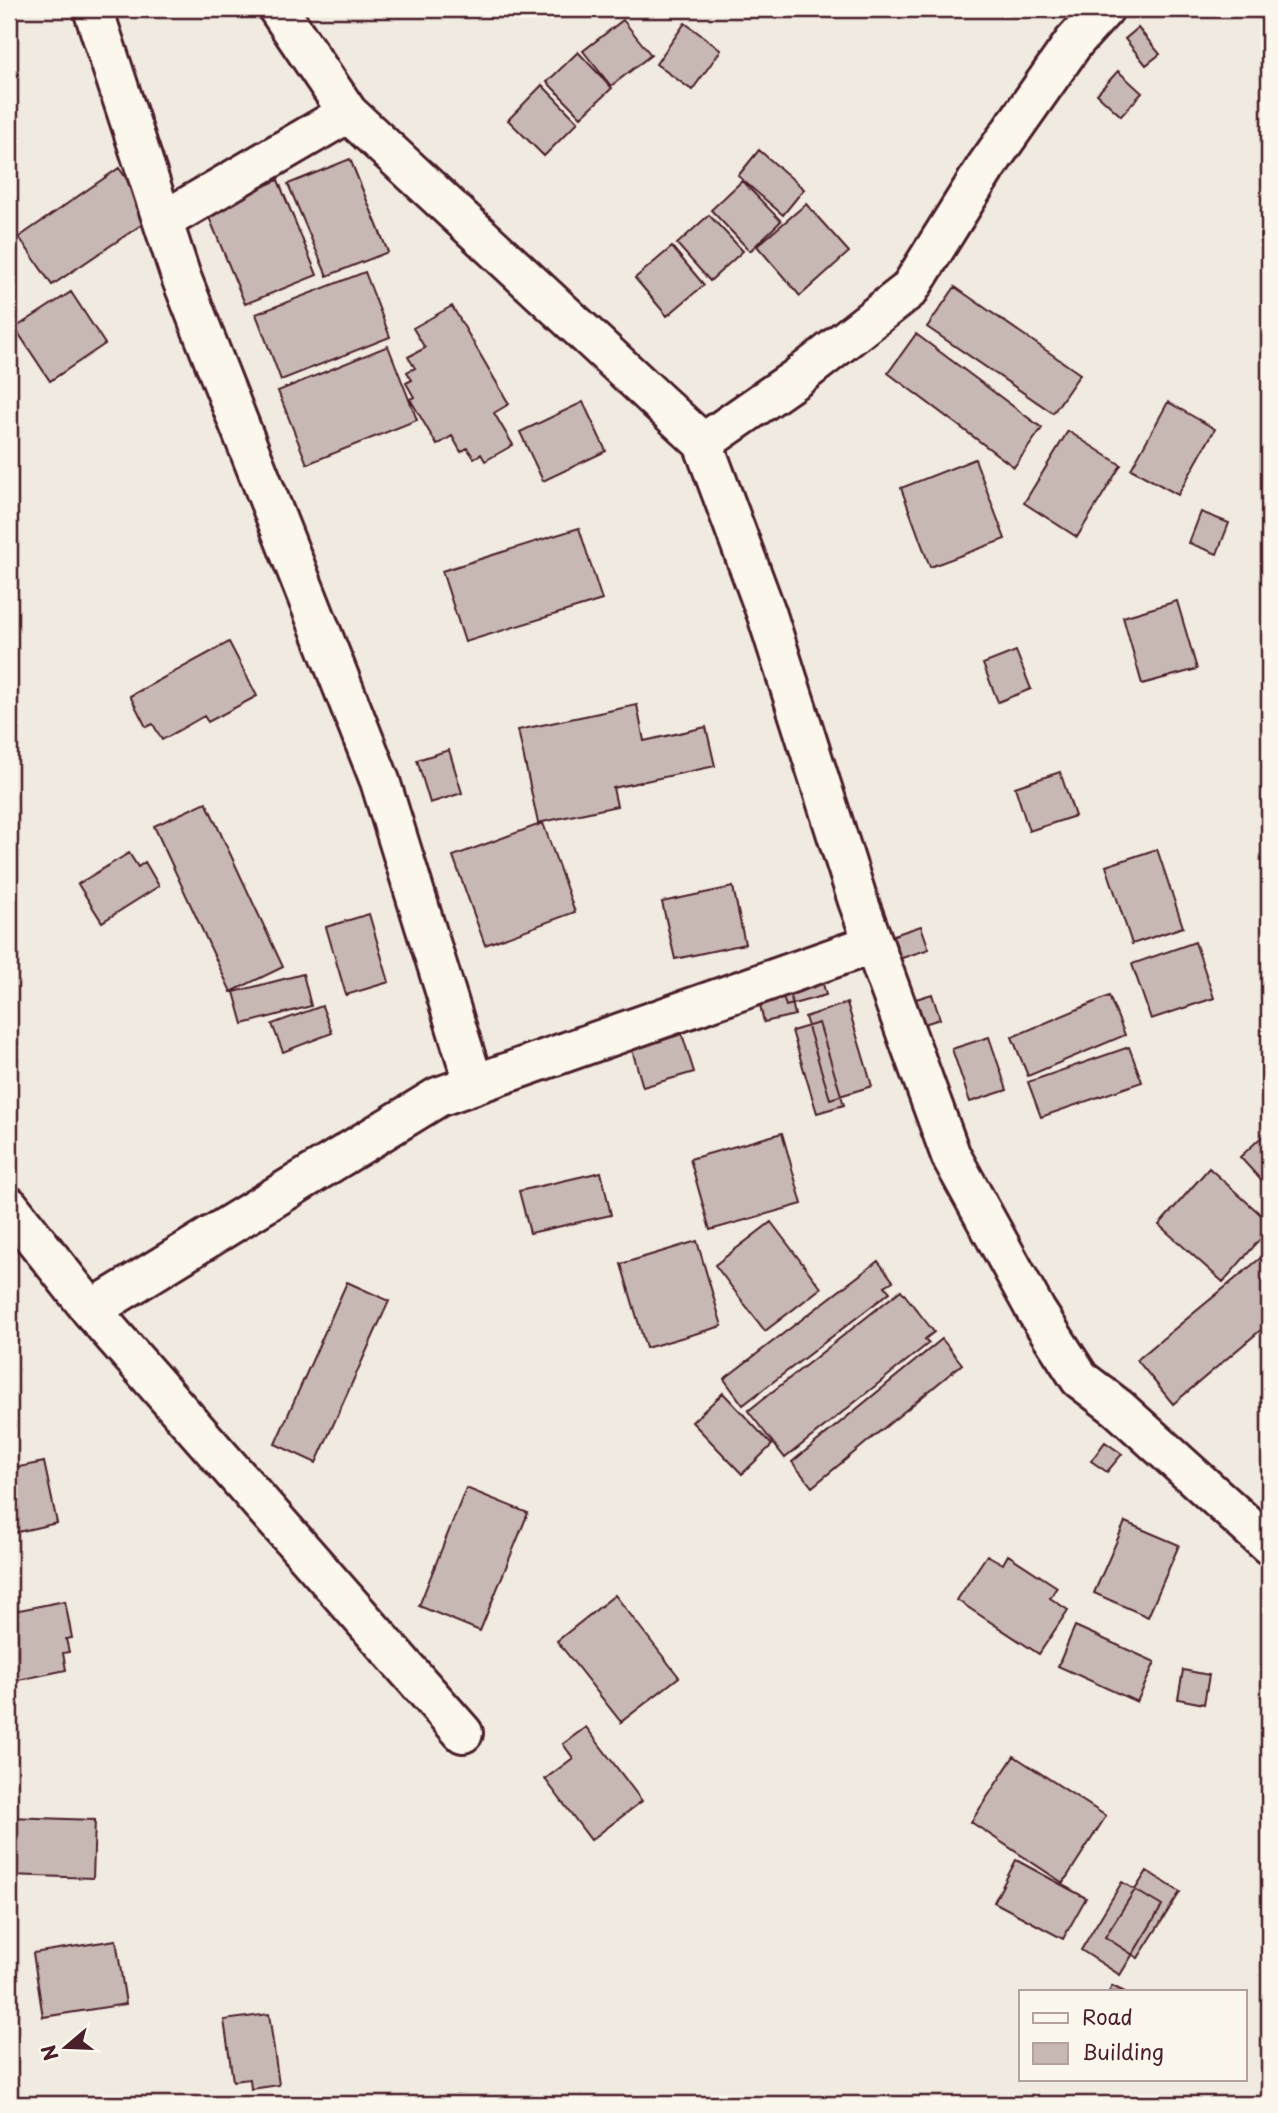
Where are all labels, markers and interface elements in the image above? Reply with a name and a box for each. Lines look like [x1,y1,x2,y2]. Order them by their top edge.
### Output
legend [1019,1990,1246,2082]
text: Road [1082,2000,1133,2032]
north arrow [32,2011,102,2082]
text: Building [1082,2035,1164,2067]
text: N [33,2041,65,2065]

